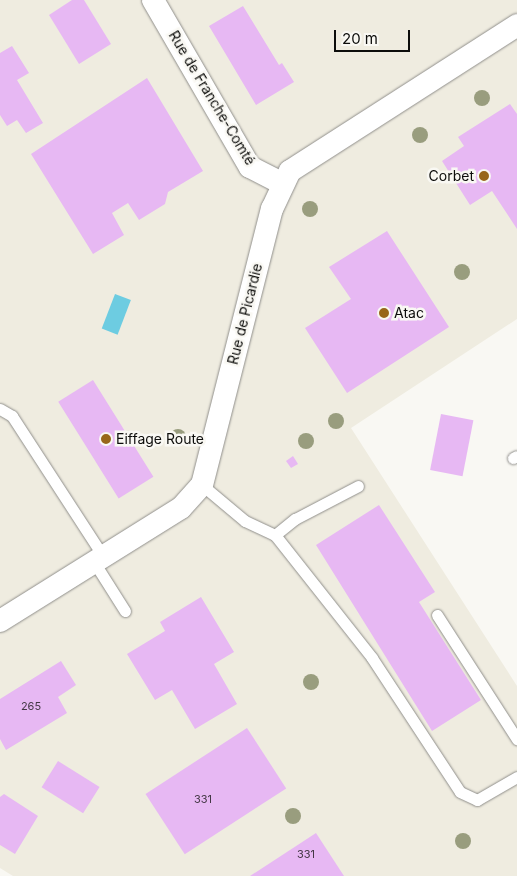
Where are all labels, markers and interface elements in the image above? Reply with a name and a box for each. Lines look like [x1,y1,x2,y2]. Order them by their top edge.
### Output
scale bar [337,20,413,52]
street label: Rue de Franche-Comté [165,28,259,168]
text: 20 m [342,29,378,48]
place label: Corbet [429,168,474,184]
marker: Corbet [478,170,490,182]
street label: Rue de Picardie [224,262,266,366]
place label: Atac [394,305,424,321]
marker: Atac [378,307,390,319]
place label: Eiffage Route [116,431,204,447]
marker: Eiffage Route [100,433,112,445]
house number: 265 [21,699,41,713]
house number: 331 [194,792,212,806]
house number: 331 [297,847,315,861]

